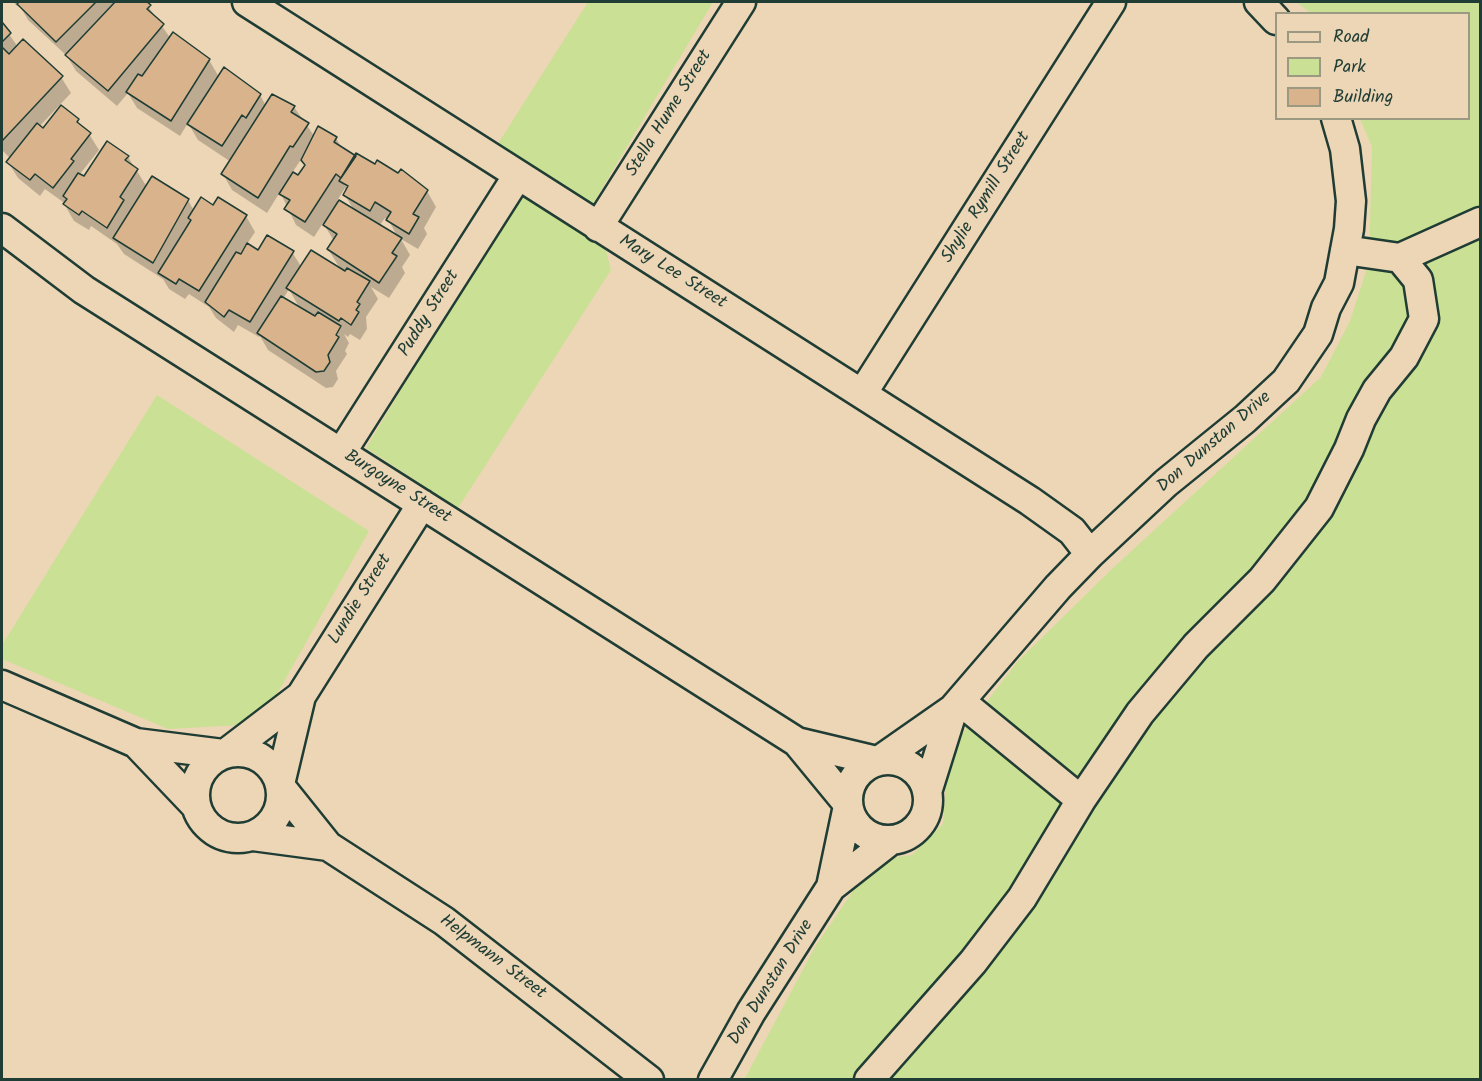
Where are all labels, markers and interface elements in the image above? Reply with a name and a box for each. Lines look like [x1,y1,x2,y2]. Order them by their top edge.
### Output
legend [1275,12,1470,120]
text: Road [1333,23,1369,52]
street label: Stella Hume Street [622,47,718,181]
text: Park [1333,53,1366,82]
text: Building [1333,83,1393,112]
street label: Shylie Rymill Street [938,128,1036,268]
street label: Mary Lee Street [614,231,730,315]
street label: Puddy Street [395,267,465,361]
street label: Don Dunstan Drive [1154,388,1276,498]
street label: Burgoyne Street [340,447,454,529]
street label: Lundie Street [325,551,397,649]
street label: Helpmann Street [434,911,550,1005]
street label: Don Dunstan Drive [725,916,819,1050]

